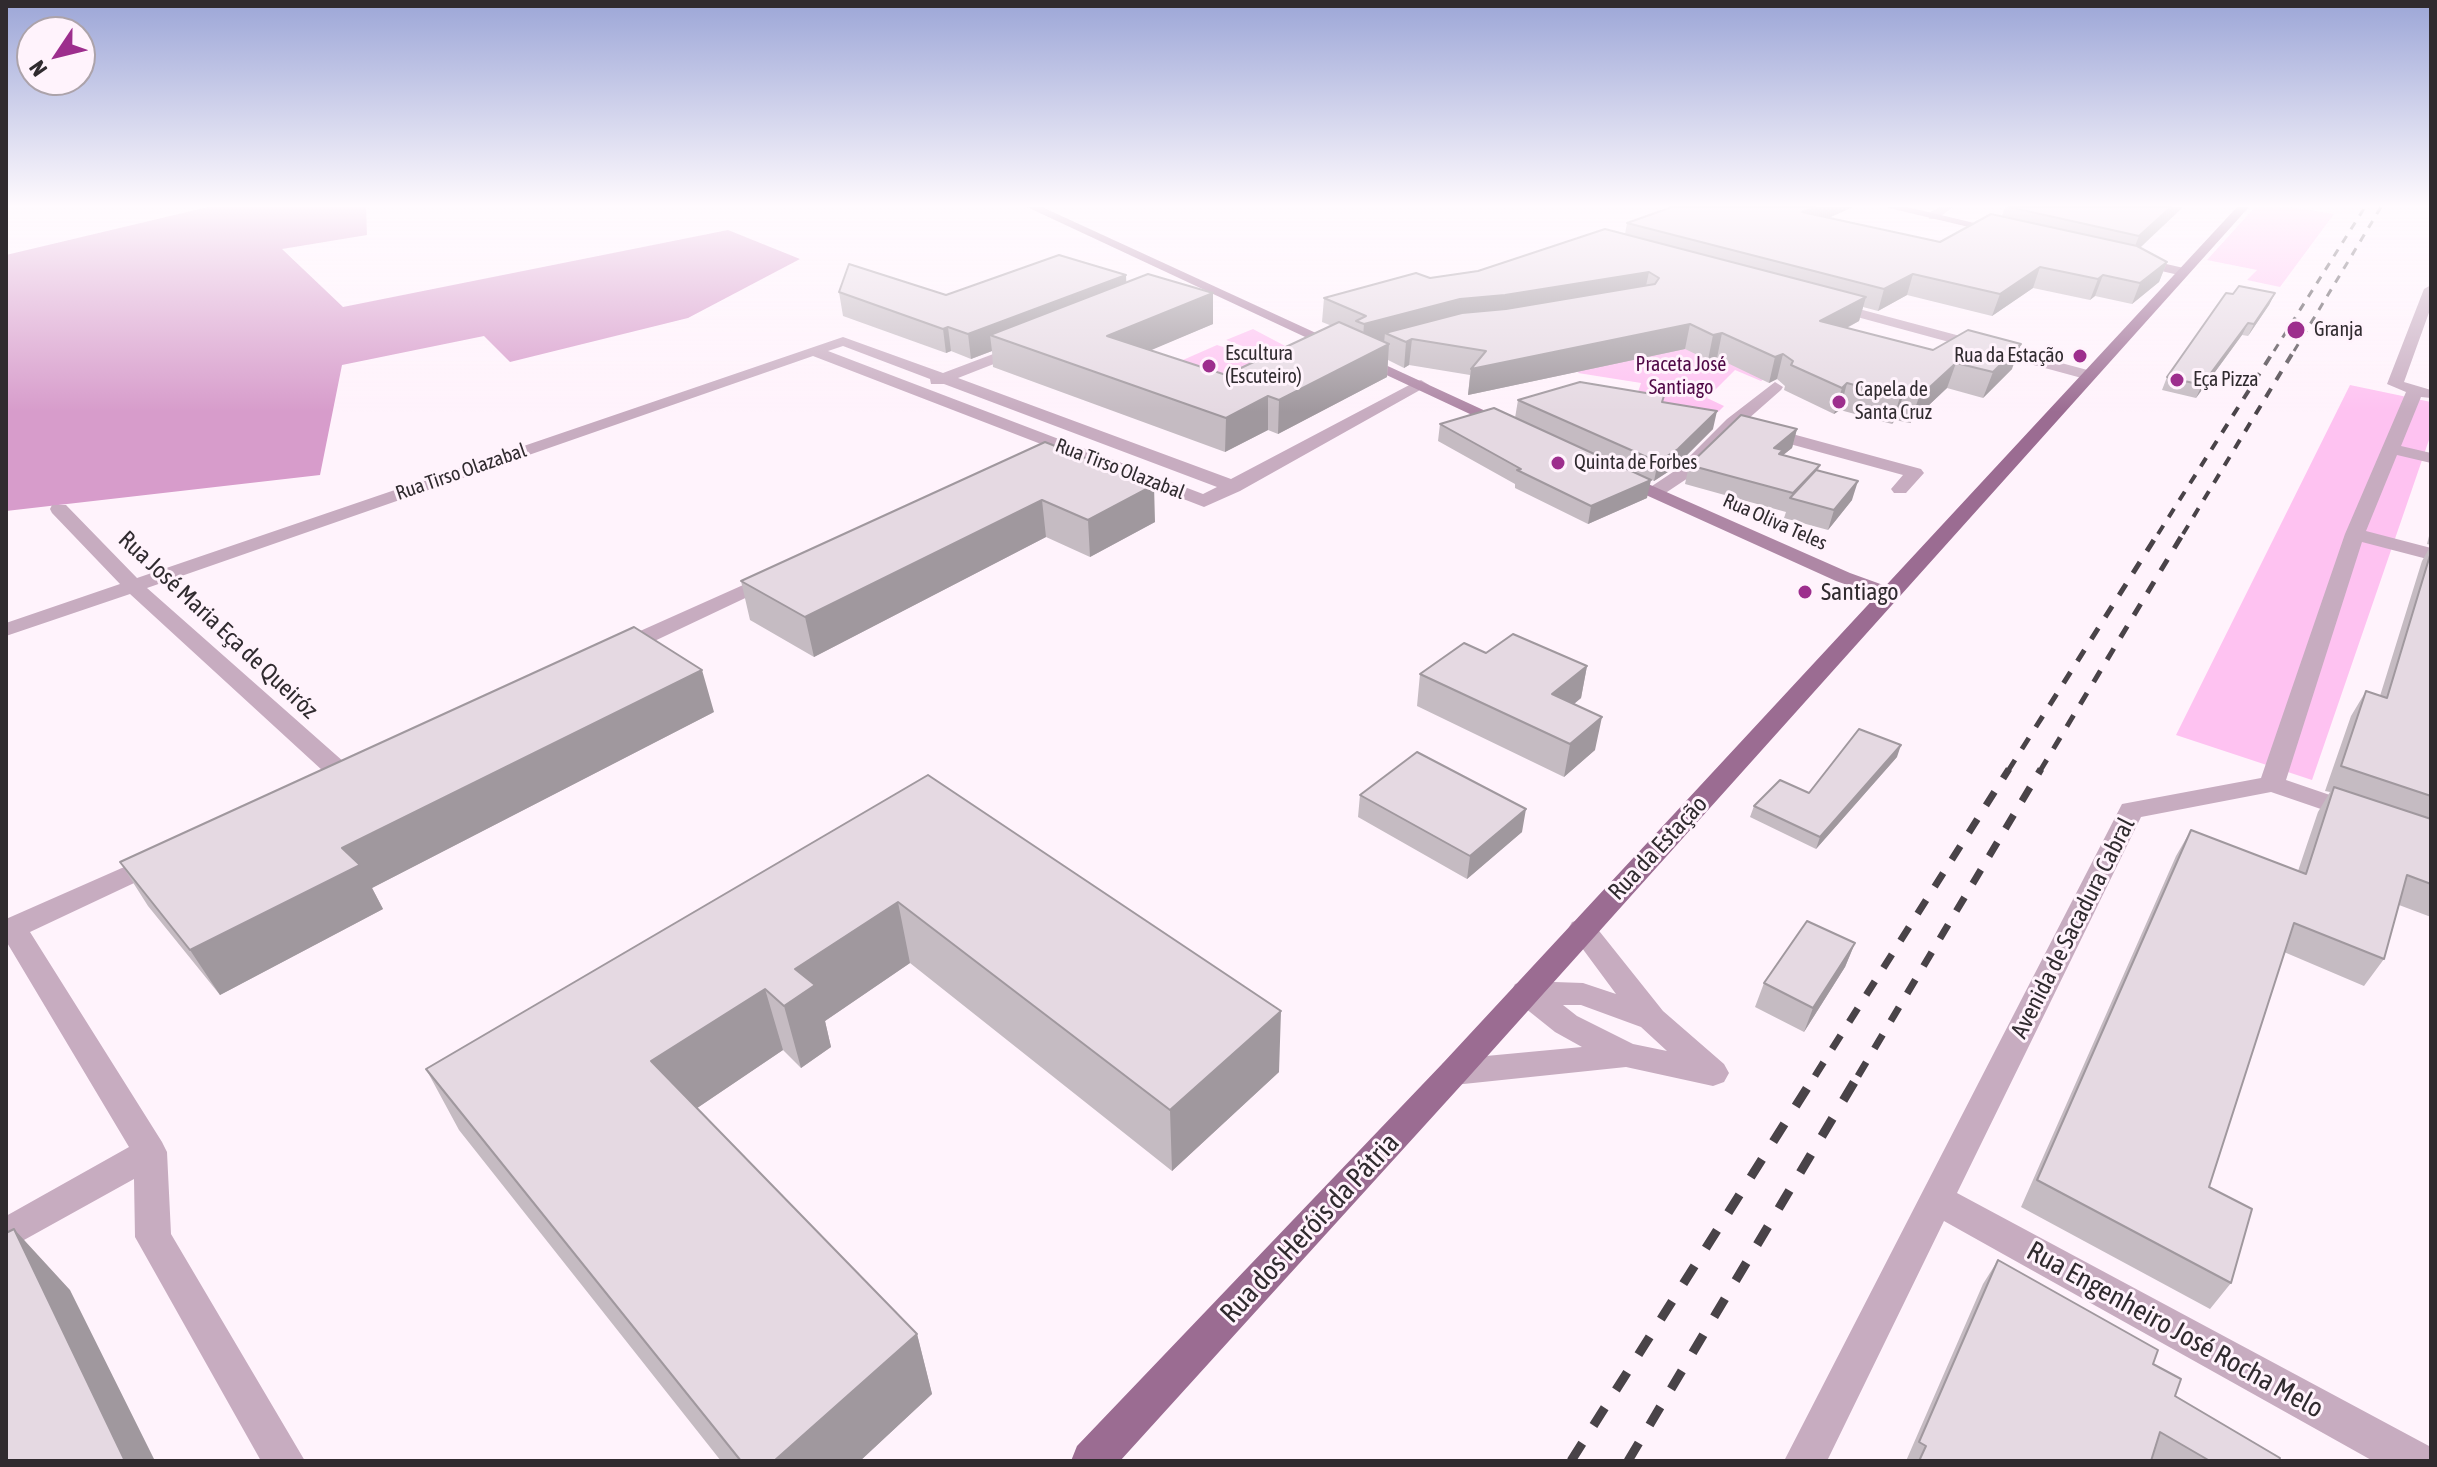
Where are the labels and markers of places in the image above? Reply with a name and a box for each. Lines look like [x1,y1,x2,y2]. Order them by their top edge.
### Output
place label: Granja [2314,318,2363,342]
marker: Granja [2285,319,2307,341]
place label: Escultura (Escuteiro) [1225,342,1302,389]
place label: Rua da Estação [1954,344,2064,368]
marker: Rua da Estação [2071,347,2089,365]
marker: Escultura (Escuteiro) [1200,357,1218,375]
place label: Eça Pizza [2193,368,2259,392]
marker: Eça Pizza [2168,371,2186,389]
place label: Capela de Santa Cruz [1855,378,1932,425]
marker: Capela de Santa Cruz [1830,393,1848,411]
place label: Quinta de Forbes [1574,451,1697,475]
marker: Quinta de Forbes [1549,454,1567,472]
place label: Santiago [1821,578,1899,606]
marker: Santiago [1796,583,1814,601]

